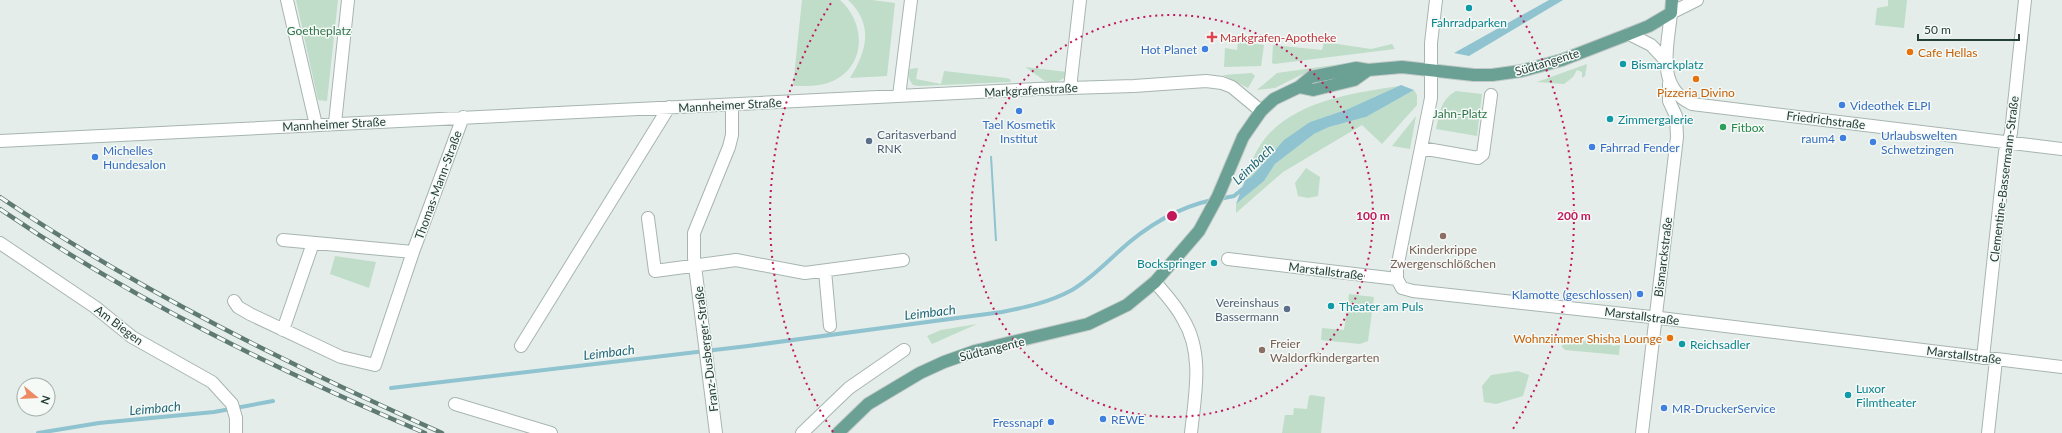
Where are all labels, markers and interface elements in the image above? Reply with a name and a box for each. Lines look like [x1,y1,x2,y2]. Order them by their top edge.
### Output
marker: Fahrradparken [1464,3,1474,13]
place label: Fahrradparken [1431,15,1507,30]
scale bar [1918,16,2019,42]
text: 50 m [1924,22,1951,37]
park label: Goetheplatz [287,23,352,38]
place label: Markgrafen-Apotheke [1220,30,1336,45]
marker: Markgrafen-Apotheke [1207,32,1217,42]
place label: Hot Planet [1141,42,1198,57]
marker: Hot Planet [1200,44,1210,54]
street label: Südtangente [1513,45,1581,79]
place label: Cafe Hellas [1918,45,1977,60]
marker: Cafe Hellas [1905,47,1915,57]
place label: Bismarckplatz [1631,57,1704,72]
marker: Bismarckplatz [1618,59,1628,69]
marker: Pizzeria Divino [1691,74,1701,84]
street label: Markgrafenstraße [984,80,1078,100]
place label: Pizzeria Divino [1657,85,1735,100]
street label: Mannheimer Straße [678,95,782,115]
street label: Clementine-Bassermann-Straße [1986,95,2022,263]
place label: Videothek ELPI [1850,98,1931,113]
marker: Videothek ELPI [1837,100,1847,110]
marker: Tael Kosmetik Institut [1014,106,1024,116]
park label: Jahn-Platz [1433,106,1488,121]
street label: Friedrichstraße [1786,108,1866,132]
place label: Zimmergalerie [1618,112,1693,127]
street label: Mannheimer Straße [282,114,386,134]
marker: Zimmergalerie [1605,114,1615,124]
place label: Tael Kosmetik Institut [982,117,1056,146]
place label: Fitbox [1731,120,1764,135]
marker: Fitbox [1718,122,1728,132]
place label: Caritasverband RNK [877,127,956,156]
street label: Thomas-Mann-Straße [411,128,465,242]
place label: Urlaubswelten Schwetzingen [1881,128,1957,157]
place label: raum4 [1801,131,1835,146]
marker: raum4 [1838,133,1848,143]
marker: Caritasverband RNK [864,136,874,146]
marker: Urlaubswelten Schwetzingen [1868,137,1878,147]
water label: Leimbach [1229,140,1277,188]
place label: Fahrrad Fender [1600,140,1680,155]
marker: Fahrrad Fender [1587,142,1597,152]
place label: Michelles Hundesalon [103,143,166,172]
marker: Michelles Hundesalon [90,152,100,162]
text: 100 m [1356,208,1390,223]
text: 200 m [1557,208,1591,223]
centre of rings [1165,209,1179,223]
street label: Bismarckstraße [1651,216,1675,298]
marker: Kinderkrippe Zwergenschlößchen [1438,231,1448,241]
place label: Kinderkrippe Zwergenschlößchen [1390,242,1496,271]
place label: Bockspringer [1137,256,1207,271]
marker: Bockspringer [1209,258,1219,268]
street label: Marstallstraße [1288,259,1364,283]
street label: Franz-Dusberger-Straße [691,285,721,413]
place label: Klamotte (geschlossen) [1512,287,1632,302]
marker: Klamotte (geschlossen) [1635,289,1645,299]
place label: Vereinshaus Bassermann [1215,295,1279,324]
place label: Theater am Puls [1339,299,1423,314]
water label: Leimbach [903,301,957,323]
marker: Theater am Puls [1326,301,1336,311]
street label: Am Biegen [92,302,146,348]
marker: Vereinshaus Bassermann [1282,304,1292,314]
street label: Marstallstraße [1604,304,1680,328]
place label: Wohnzimmer Shisha Lounge [1513,331,1662,346]
marker: Wohnzimmer Shisha Lounge [1665,333,1675,343]
street label: Südtangente [958,334,1026,364]
place label: Freier Waldorfkindergarten [1270,336,1380,365]
place label: Reichsadler [1690,337,1751,352]
marker: Reichsadler [1677,339,1687,349]
water label: Leimbach [582,341,636,363]
street label: Marstallstraße [1926,343,2002,367]
marker: Freier Waldorfkindergarten [1257,345,1267,355]
north arrow [16,377,56,417]
place label: Luxor Filmtheater [1856,381,1917,410]
marker: Luxor Filmtheater [1843,390,1853,400]
text: N [38,394,53,406]
water label: Leimbach [129,398,181,418]
place label: MR-DruckerService [1672,401,1776,416]
marker: MR-DruckerService [1659,403,1669,413]
place label: REWE [1111,412,1145,427]
marker: REWE [1098,414,1108,424]
place label: Fressnapf [992,415,1044,430]
marker: Fressnapf [1046,417,1056,427]

